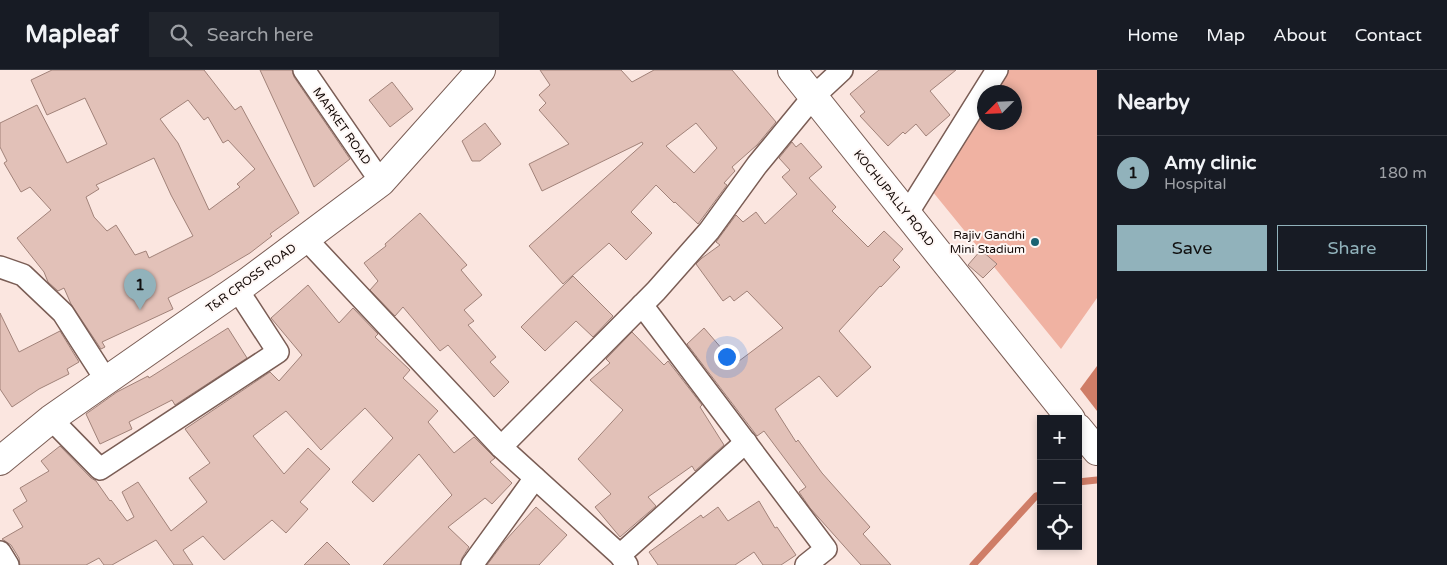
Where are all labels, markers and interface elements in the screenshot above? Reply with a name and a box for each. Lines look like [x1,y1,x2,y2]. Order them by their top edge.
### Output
search box [149,12,499,57]
text: Mapleaf [25,20,119,49]
icon: search [167,21,195,49]
text: Search here [207,24,314,46]
text: Home [1127,24,1178,46]
text: Map [1206,24,1245,46]
text: About [1273,24,1327,46]
text: Contact [1355,24,1422,46]
street label: MARKET ROAD [310,85,374,167]
north arrow [977,85,1022,130]
text: Nearby [1117,90,1190,115]
street label: KOCHUPALLY ROAD [851,147,937,249]
text: Amy clinic [1164,152,1257,174]
text: 1 [1128,163,1138,183]
text: 180 m [1378,163,1427,183]
text: Hospital [1164,174,1226,194]
button: Save [1117,225,1267,271]
button: Share [1277,225,1427,271]
place label: Rajiv Gandhi Mini Stadium [950,228,1025,256]
marker: Rajiv Gandhi Mini Stadium [1029,236,1041,248]
street label: T&R CROSS ROAD [203,241,299,315]
pin: 1 [124,269,156,310]
your location [714,344,740,370]
map controls [1037,415,1082,550]
button: + [1037,415,1082,460]
button: − [1037,460,1082,505]
button: locate [1037,505,1082,550]

